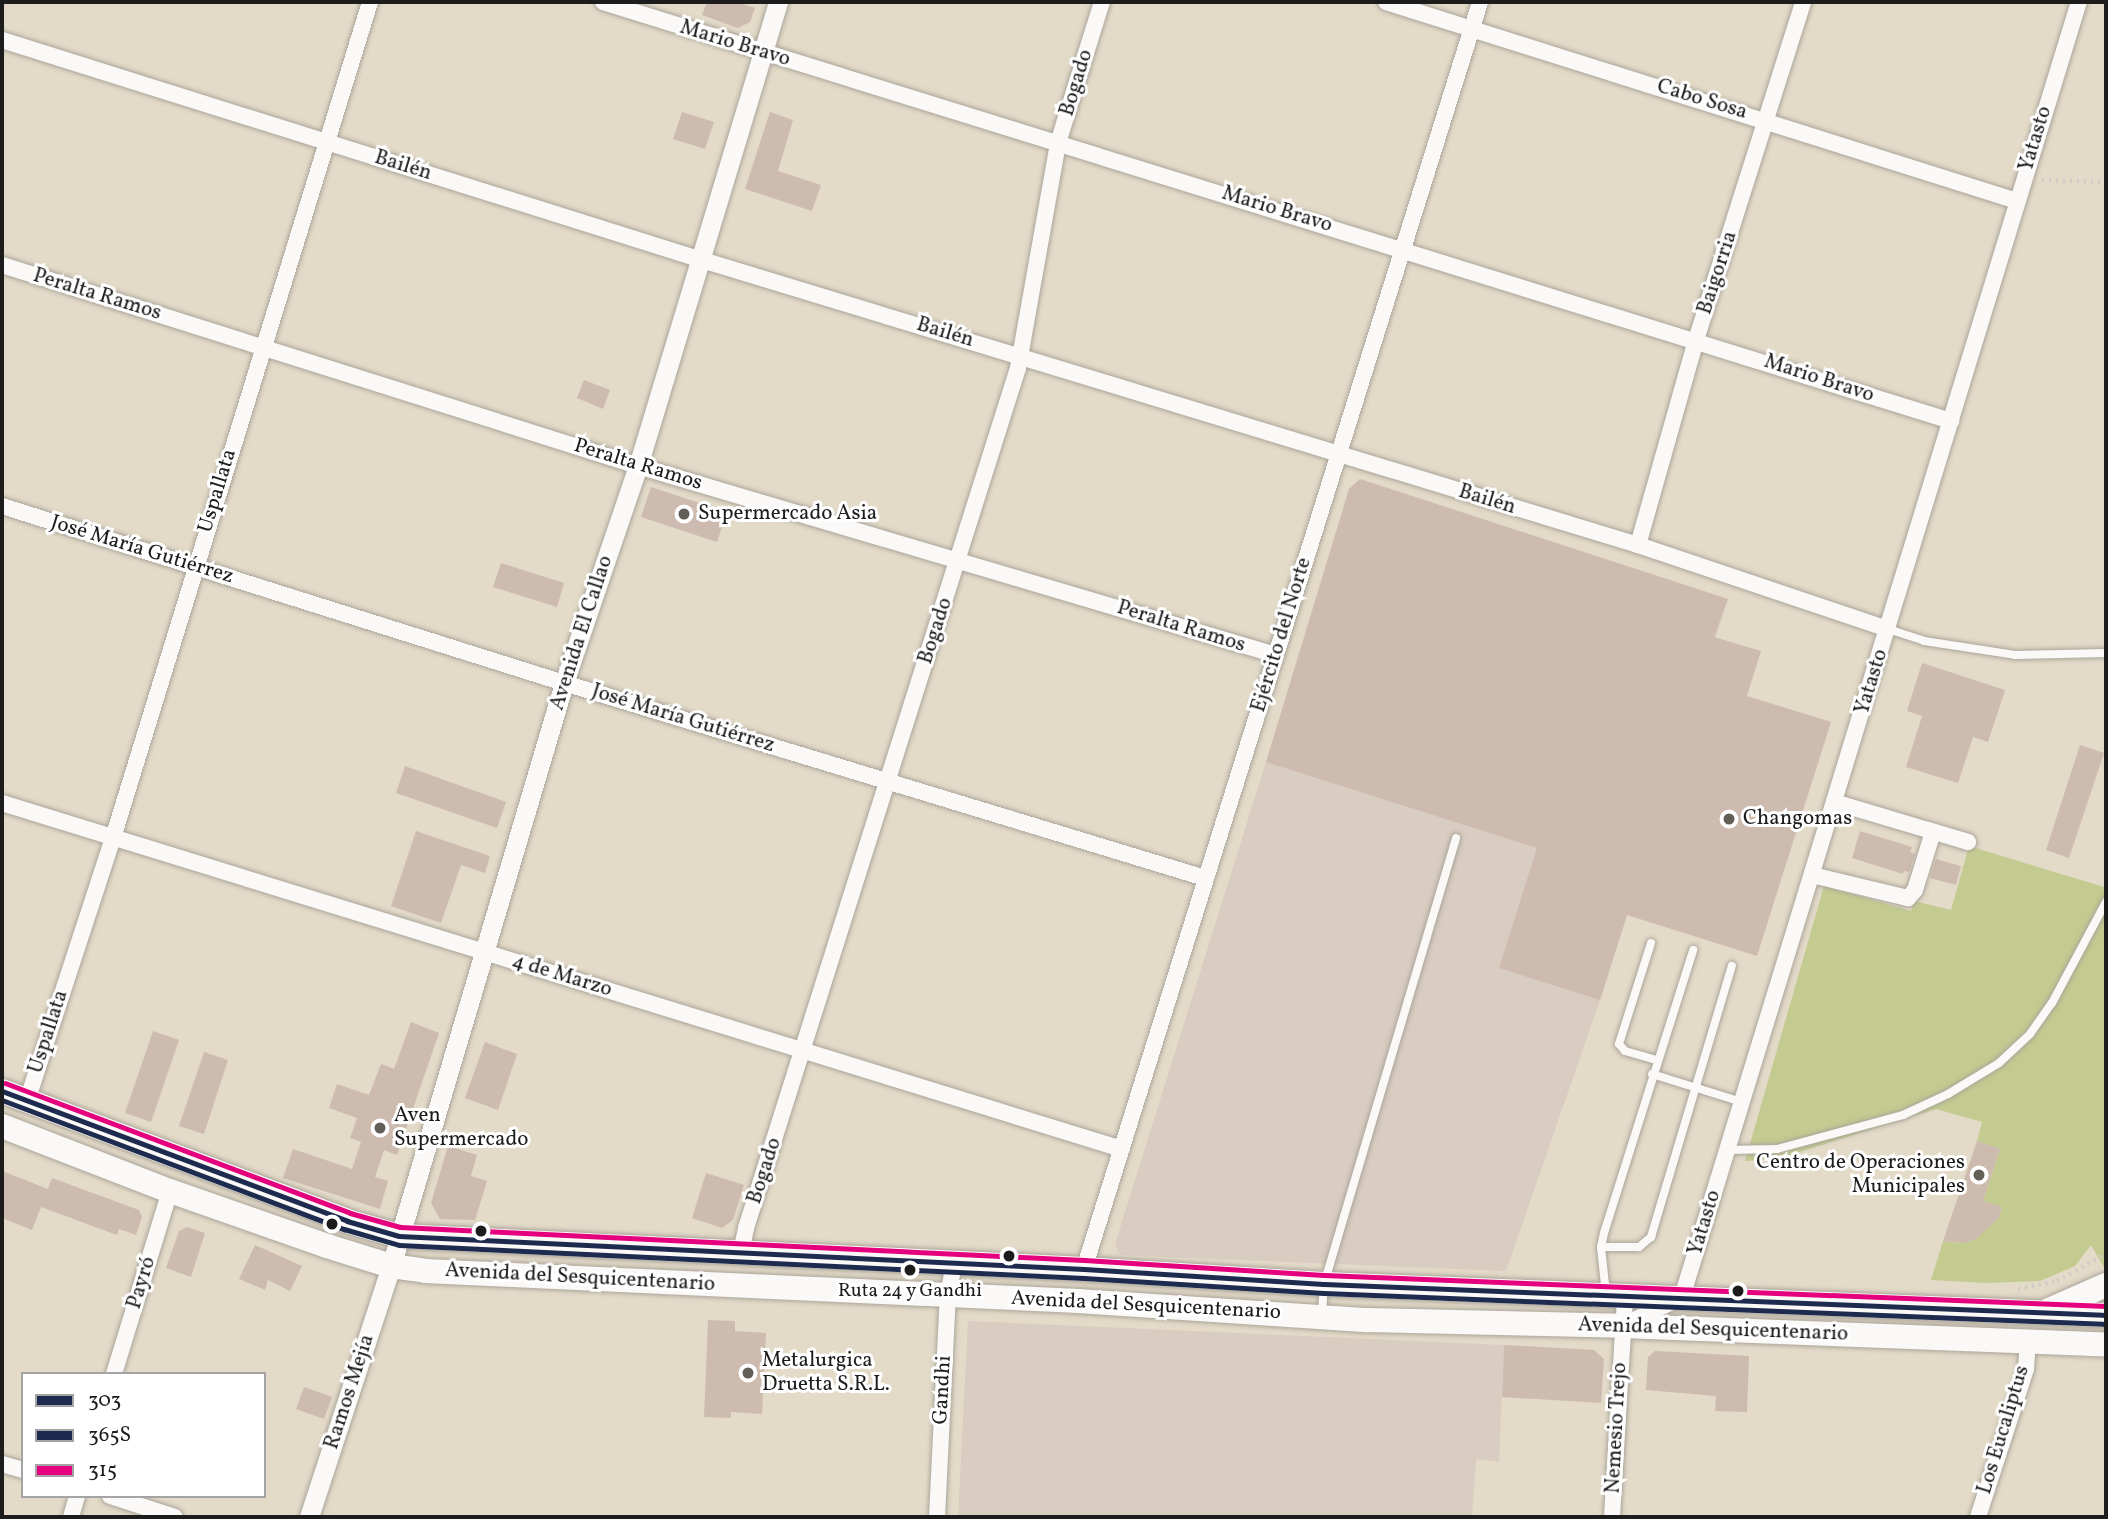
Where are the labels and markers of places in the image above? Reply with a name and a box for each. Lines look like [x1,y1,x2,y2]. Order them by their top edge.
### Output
place label: Supermercado Asia [698,501,877,527]
marker: Supermercado Asia [676,506,692,522]
place label: Changomas [1743,806,1852,832]
marker: Changomas [1721,811,1737,827]
place label: Aven Supermercado [394,1103,528,1153]
marker: Aven Supermercado [372,1120,388,1136]
place label: Centro de Operaciones Municipales [1756,1150,1965,1200]
marker: Centro de Operaciones Municipales [1971,1167,1987,1183]
unlabelled marker [325,1217,339,1231]
unlabelled marker [474,1224,488,1238]
unlabelled marker [1002,1249,1016,1263]
marker: Ruta 24 y Gandhi [903,1263,917,1277]
place label: Ruta 24 y Gandhi [838,1281,982,1303]
unlabelled marker [1731,1284,1745,1298]
place label: Metalurgica Druetta S.R.L. [762,1348,890,1398]
marker: Metalurgica Druetta S.R.L. [740,1365,756,1381]

